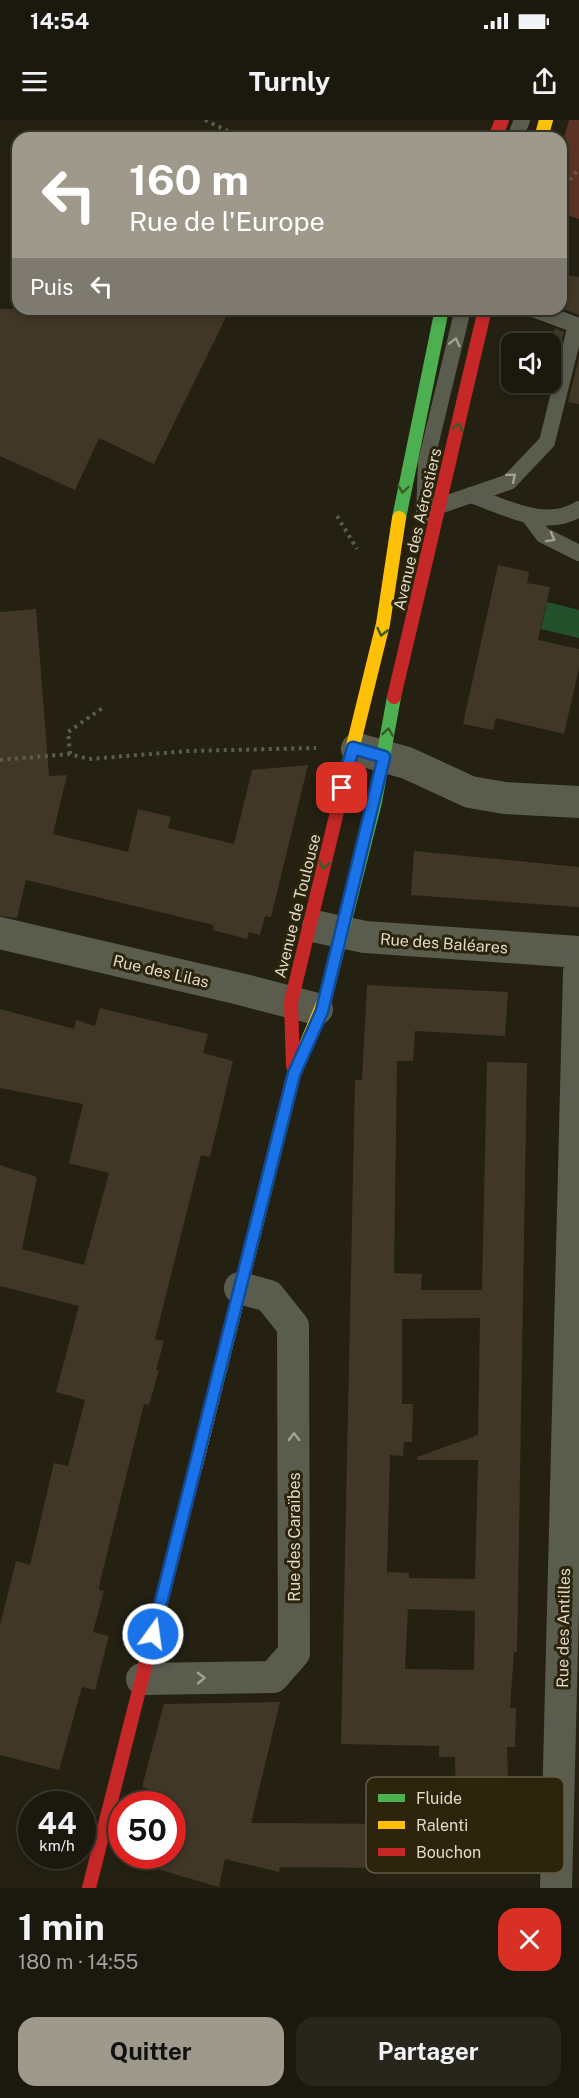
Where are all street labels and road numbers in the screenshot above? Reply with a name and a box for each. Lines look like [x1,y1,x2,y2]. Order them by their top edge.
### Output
street label: Avenue des Aérostiers [390,446,445,612]
street label: Avenue de Toulouse [270,832,325,980]
street label: Rue des Baléares [379,930,509,957]
street label: Rue des Lilas [111,951,211,992]
street label: Rue des Caraïbes [285,1472,304,1602]
street label: Rue des Antilles [553,1568,574,1688]

